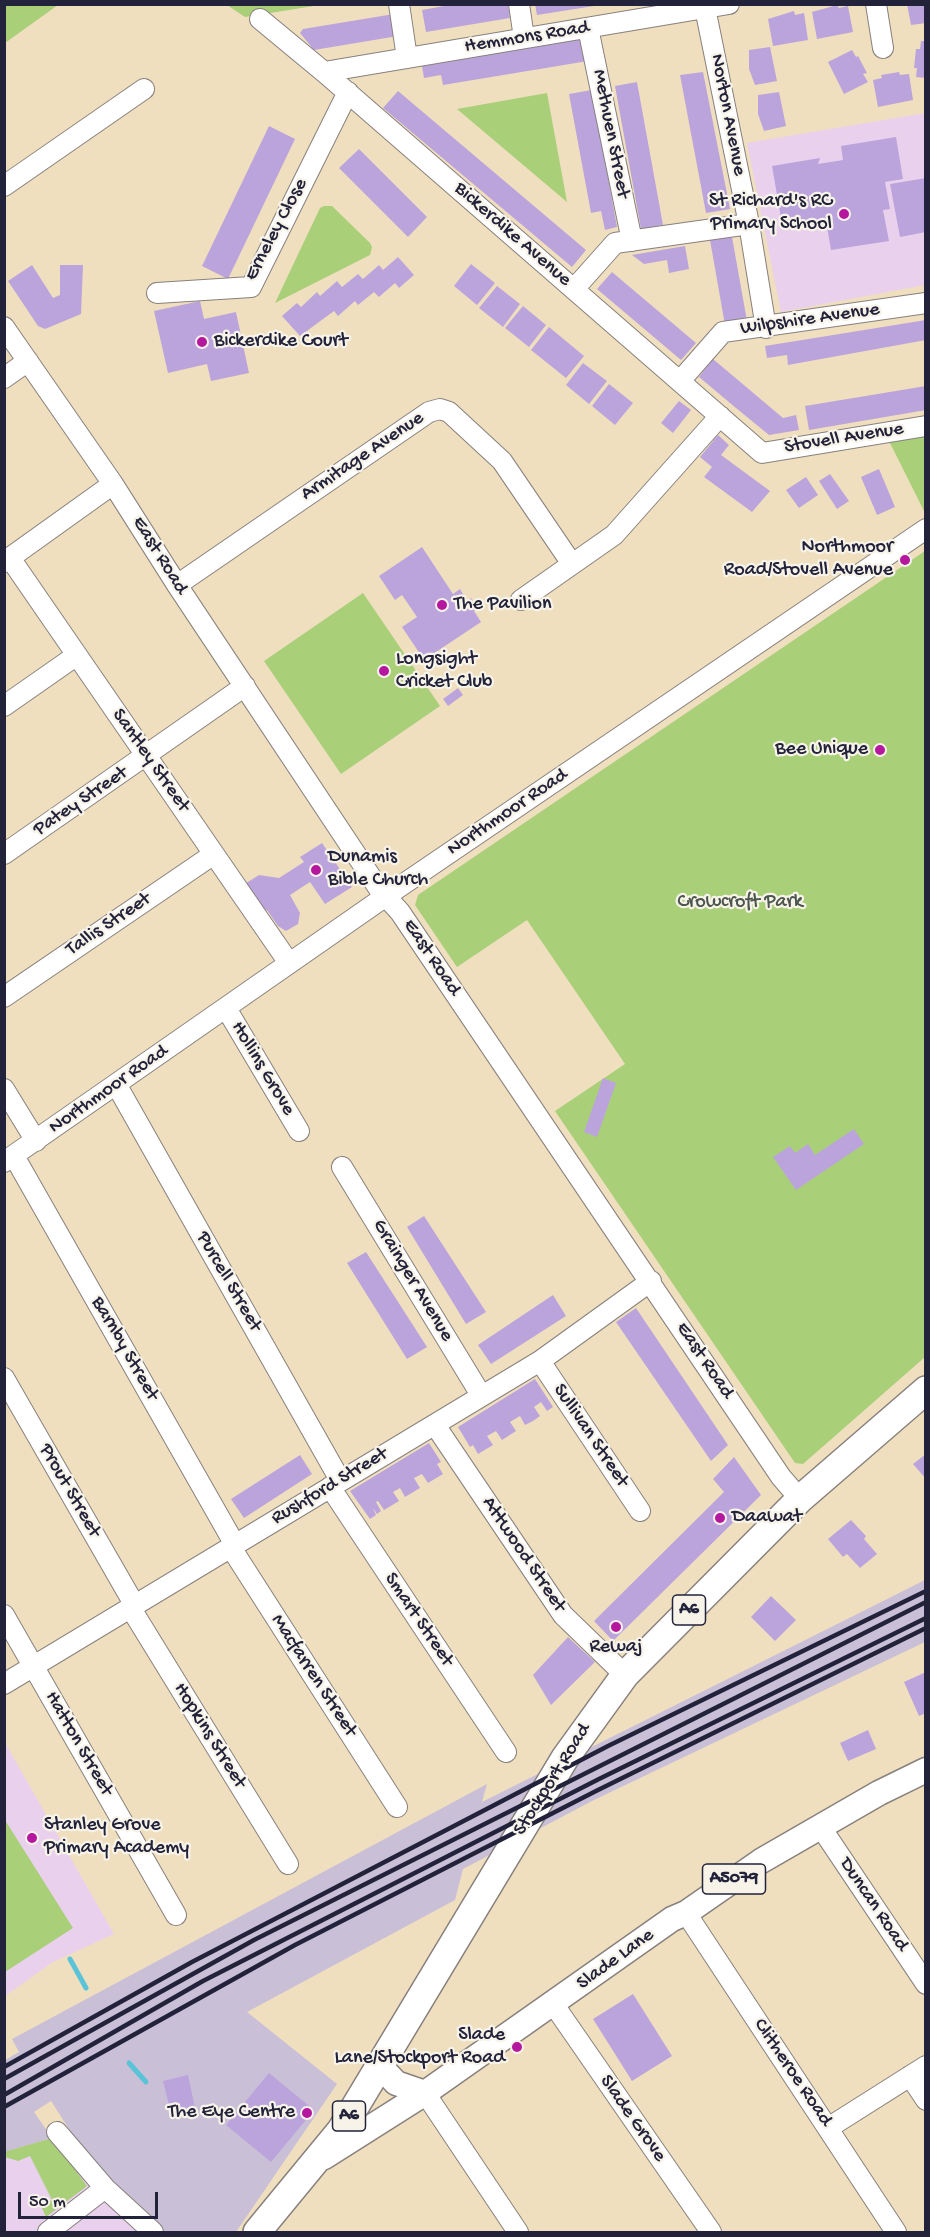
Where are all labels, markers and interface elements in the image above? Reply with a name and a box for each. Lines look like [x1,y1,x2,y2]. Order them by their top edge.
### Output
street label: Hemmons Road [463,16,591,60]
street label: Norton Avenue [703,52,751,178]
street label: Methuen Street [586,68,634,200]
street label: Erneley Close [240,175,314,285]
street label: Bickerdike Avenue [448,177,576,293]
place label: St Richard's RC Primary School [709,190,832,237]
marker: St Richard's RC Primary School [837,207,851,221]
street label: Wilpshire Avenue [739,298,881,342]
place label: Bickerdike Court [214,330,348,354]
marker: Bickerdike Court [195,335,209,349]
street label: Armitage Avenue [297,407,429,507]
street label: Stovell Avenue [783,418,905,460]
street label: East Road [126,513,192,599]
place label: Northmoor Road/Stovell Avenue [724,536,893,583]
marker: Northmoor Road/Stovell Avenue [898,553,912,567]
place label: The Pavilion [454,593,551,617]
marker: The Pavilion [435,598,449,612]
place label: Longsight Cricket Club [396,648,492,695]
marker: Longsight Cricket Club [377,664,391,678]
street label: Santley Street [106,705,194,817]
place label: Bee Unique [775,738,868,762]
marker: Bee Unique [873,743,887,757]
street label: Patey Street [29,762,133,842]
street label: Northmoor Road [443,764,573,862]
place label: Dunamis Bible Church [328,846,428,893]
marker: Dunamis Bible Church [309,863,323,877]
street label: Tallis Street [62,888,156,962]
park label: Crowcroft Park [677,891,803,915]
street label: East Road [397,915,465,1001]
street label: Hollins Grove [224,1017,300,1121]
street label: Northmoor Road [45,1040,173,1140]
street label: Grainger Avenue [366,1216,458,1346]
street label: Purcell Street [190,1228,266,1336]
street label: Barnby Street [85,1293,163,1405]
street label: East Road [670,1318,738,1404]
street label: Sullivan Street [547,1380,633,1492]
street label: Prout Street [33,1440,105,1542]
street label: Rushford Street [268,1443,392,1531]
street label: Attwood Street [476,1493,570,1617]
place label: Daawat [732,1506,802,1530]
marker: Daawat [713,1511,727,1525]
street label: Smart Street [378,1569,458,1671]
road number: A6 [672,1595,706,1625]
street label: Macfarren Street [265,1610,361,1742]
marker: Rewaj [609,1620,623,1634]
place label: Rewaj [589,1636,643,1660]
street label: Hopkins Street [167,1679,251,1793]
street label: Hatton Street [38,1687,118,1801]
street label: Stockport Road [509,1720,597,1840]
place label: Stanley Grove Primary Academy [44,1814,189,1861]
marker: Stanley Grove Primary Academy [25,1831,39,1845]
street label: Duncan Road [833,1854,913,1956]
road number: A5079 [702,1864,766,1894]
street label: Slade Lane [573,1924,659,1996]
street label: Clitheroe Road [747,2014,837,2132]
place label: Slade Lane/Stockport Road [335,2024,505,2071]
marker: Slade Lane/Stockport Road [510,2040,524,2054]
street label: Slade Grove [593,2071,671,2167]
place label: The Eye Centre [168,2101,295,2125]
road number: A6 [332,2101,366,2131]
marker: The Eye Centre [300,2106,314,2120]
scale bar [21,2180,160,2218]
text: 50 m [29,2192,66,2213]

